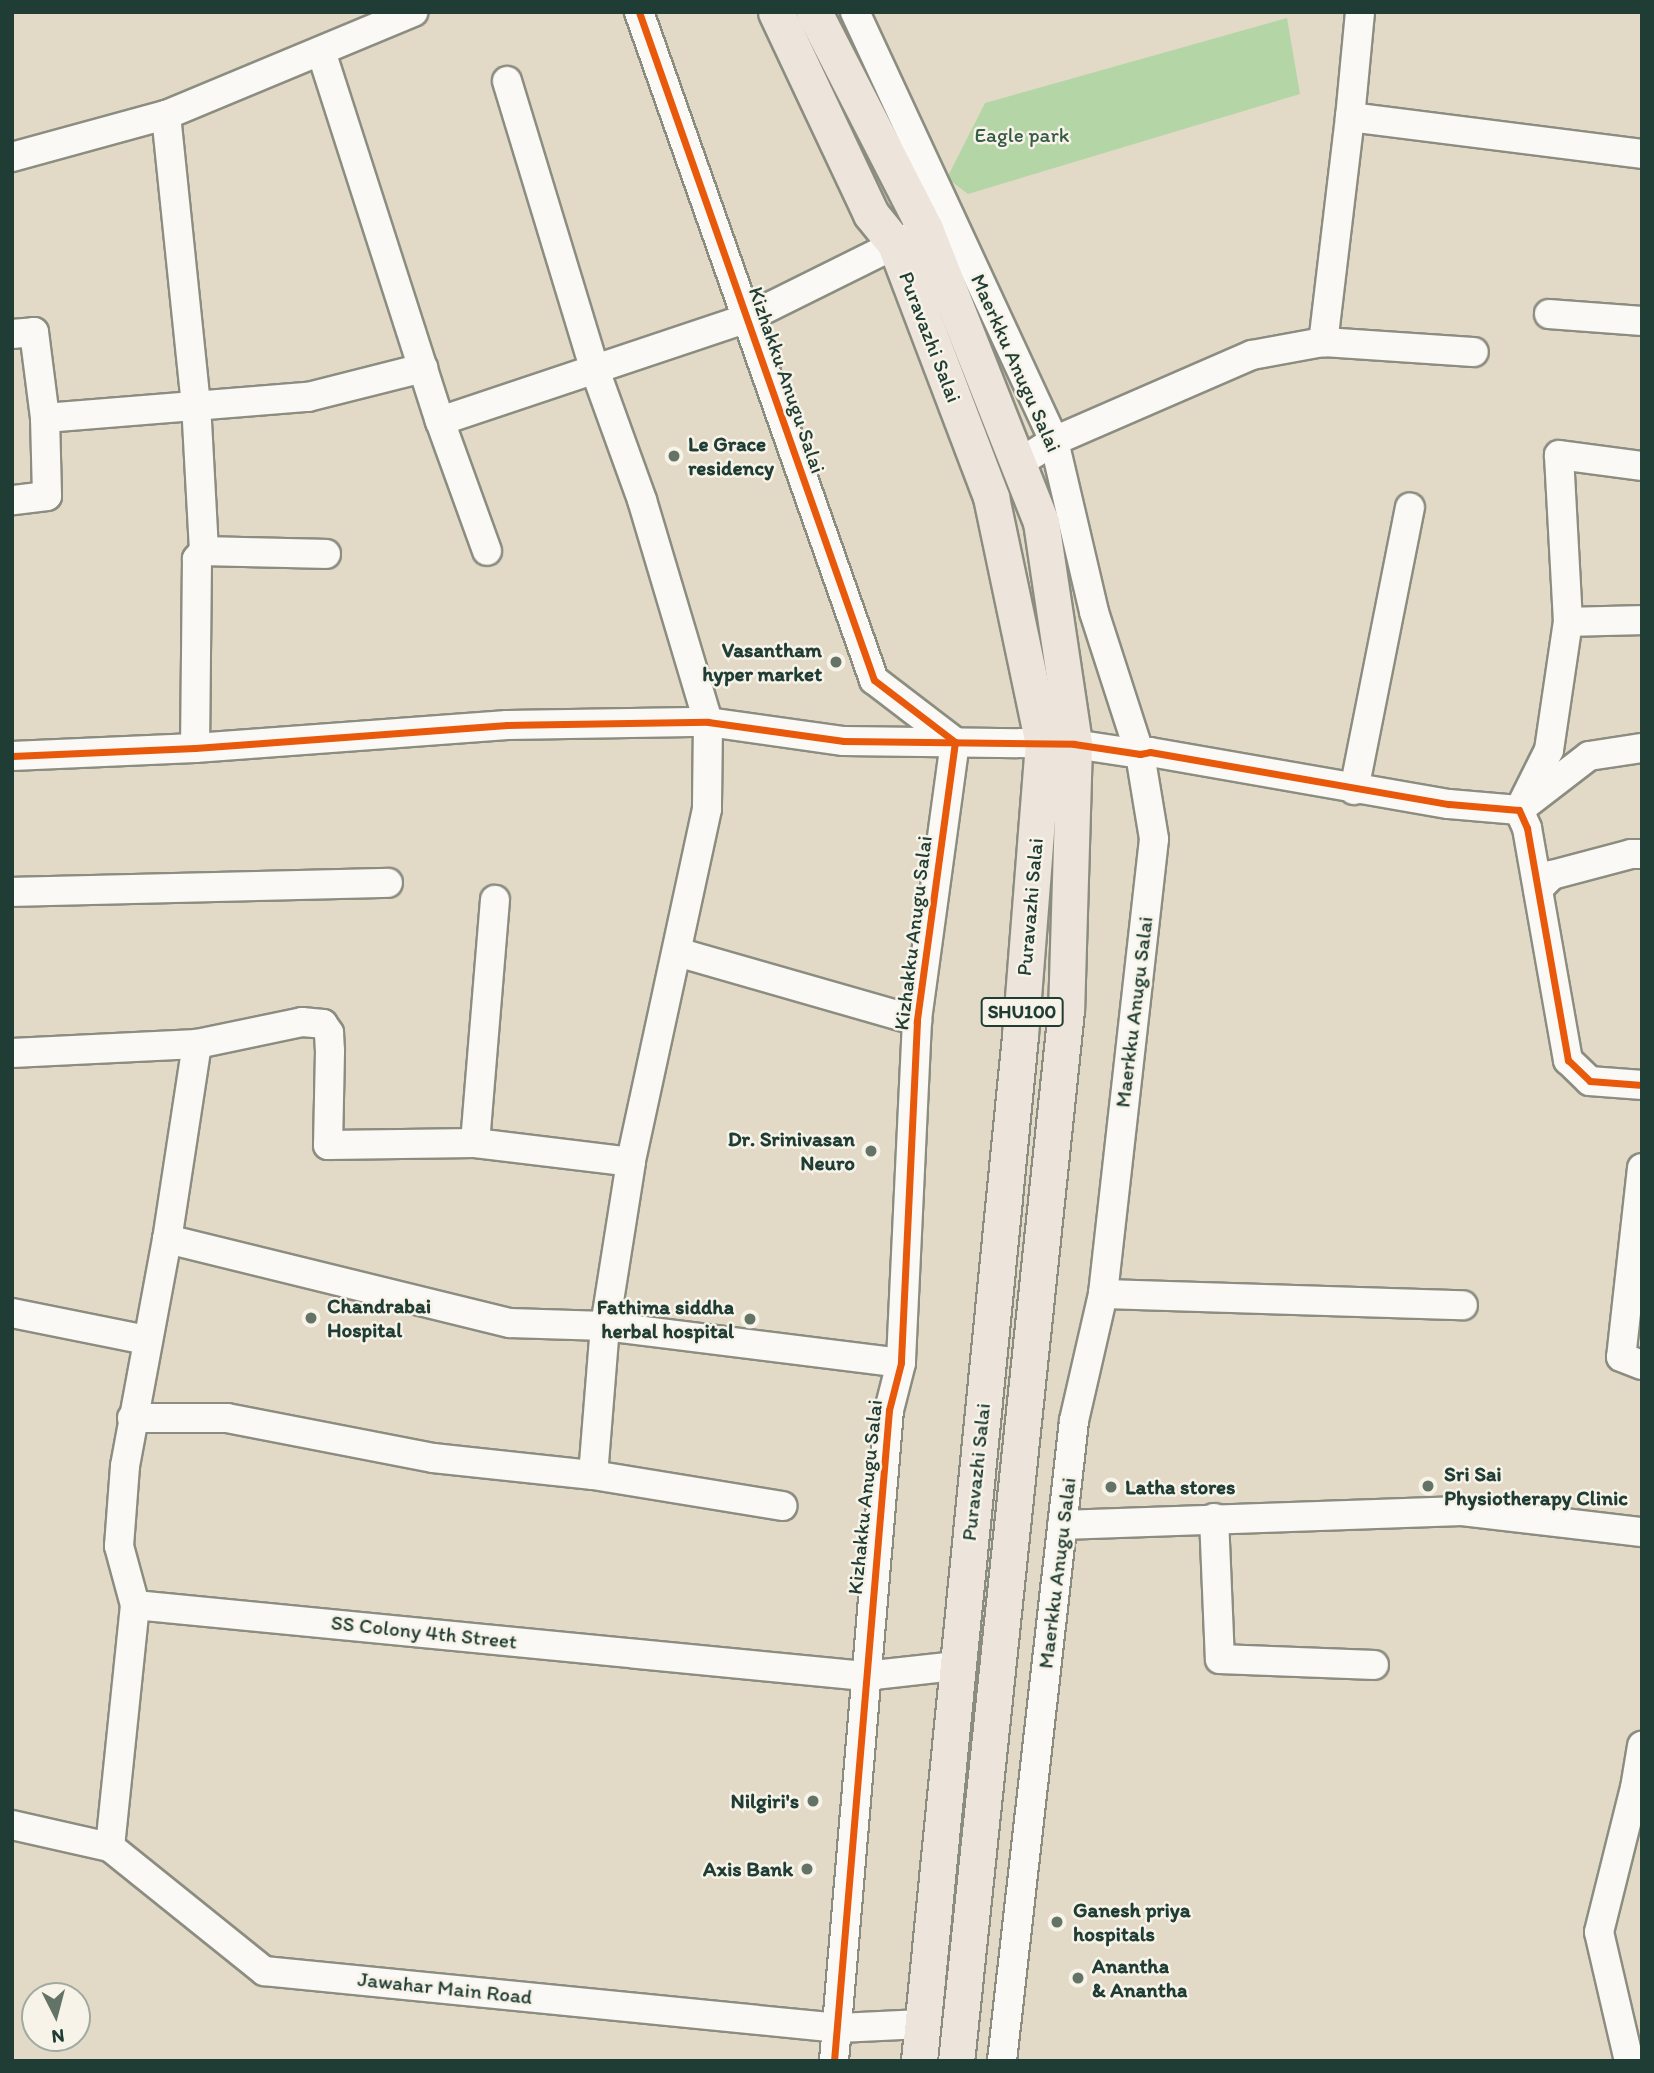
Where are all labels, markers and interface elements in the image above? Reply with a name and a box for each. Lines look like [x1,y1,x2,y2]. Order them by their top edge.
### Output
park label: Eagle park [975,122,1069,148]
street label: Puravazhi Salai [893,268,967,406]
street label: Maerkku Anugu Salai [965,270,1067,456]
street label: Kizhakku Anugu Salai [743,283,831,477]
place label: Le Grace residency [688,431,774,481]
marker: Le Grace residency [666,448,682,464]
place label: Vasantham hyper market [701,637,822,687]
marker: Vasantham hyper market [828,654,844,670]
street label: Kizhakku Anugu Salai [889,834,937,1032]
street label: Puravazhi Salai [1011,837,1049,977]
street label: Maerkku Anugu Salai [1110,915,1158,1109]
road number: SHU100 [980,996,1064,1028]
place label: Dr. Srinivasan Neuro [729,1126,855,1176]
marker: Dr. Srinivasan Neuro [861,1141,881,1161]
place label: Chandrabai Hospital [327,1293,431,1343]
place label: Fathima siddha herbal hospital [597,1294,734,1344]
marker: Chandrabai Hospital [301,1308,321,1328]
marker: Fathima siddha herbal hospital [740,1309,760,1329]
street label: Kizhakku Anugu Salai [842,1398,888,1596]
street label: Puravazhi Salai [956,1402,996,1542]
place label: Sri Sai Physiotherapy Clinic [1444,1461,1628,1511]
place label: Latha stores [1125,1474,1236,1500]
street label: Maerkku Anugu Salai [1033,1476,1081,1670]
marker: Sri Sai Physiotherapy Clinic [1418,1476,1438,1496]
marker: Latha stores [1103,1479,1119,1495]
street label: SS Colony 4th Street [330,1610,518,1654]
place label: Nilgiri's [731,1788,799,1814]
marker: Nilgiri's [805,1793,821,1809]
place label: Axis Bank [703,1856,793,1882]
marker: Axis Bank [799,1861,815,1877]
place label: Ganesh priya hospitals [1073,1897,1190,1947]
marker: Ganesh priya hospitals [1047,1912,1067,1932]
place label: Anantha & Anantha [1092,1953,1187,2003]
street label: Jawahar Main Road [357,1966,533,2010]
marker: Anantha & Anantha [1070,1970,1086,1986]
north arrow [21,1982,91,2052]
text: N [50,2024,66,2048]

